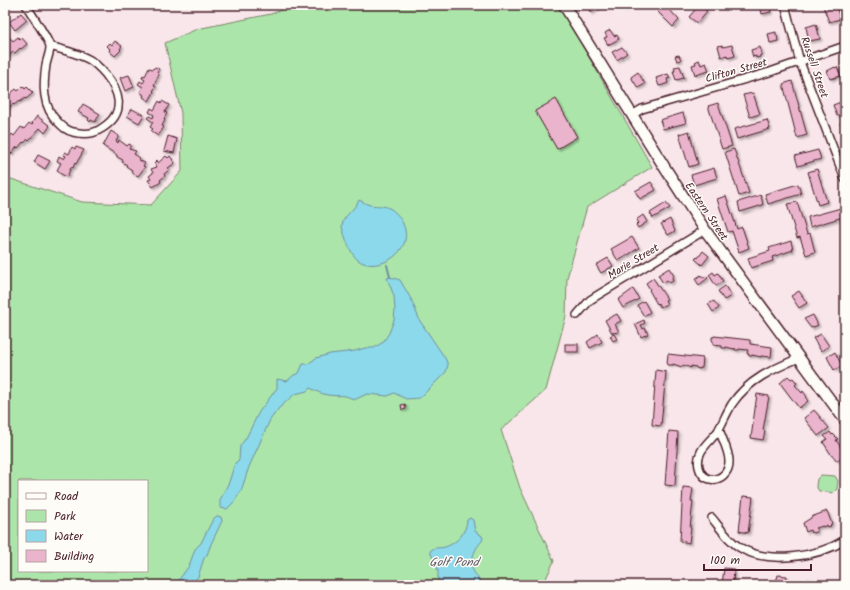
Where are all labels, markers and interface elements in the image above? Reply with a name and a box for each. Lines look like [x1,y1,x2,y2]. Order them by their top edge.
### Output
street label: Russell Street [795,34,833,101]
street label: Clifton Street [703,53,770,88]
street label: Eastern Street [680,179,733,245]
street label: Marie Street [604,239,663,284]
legend [18,480,148,572]
text: Road [54,487,79,506]
text: Park [54,507,76,526]
text: Water [54,527,84,546]
scale bar [704,546,811,572]
text: Building [54,547,94,566]
text: 100 m [710,551,741,570]
water label: Golf Pond [429,553,482,572]

